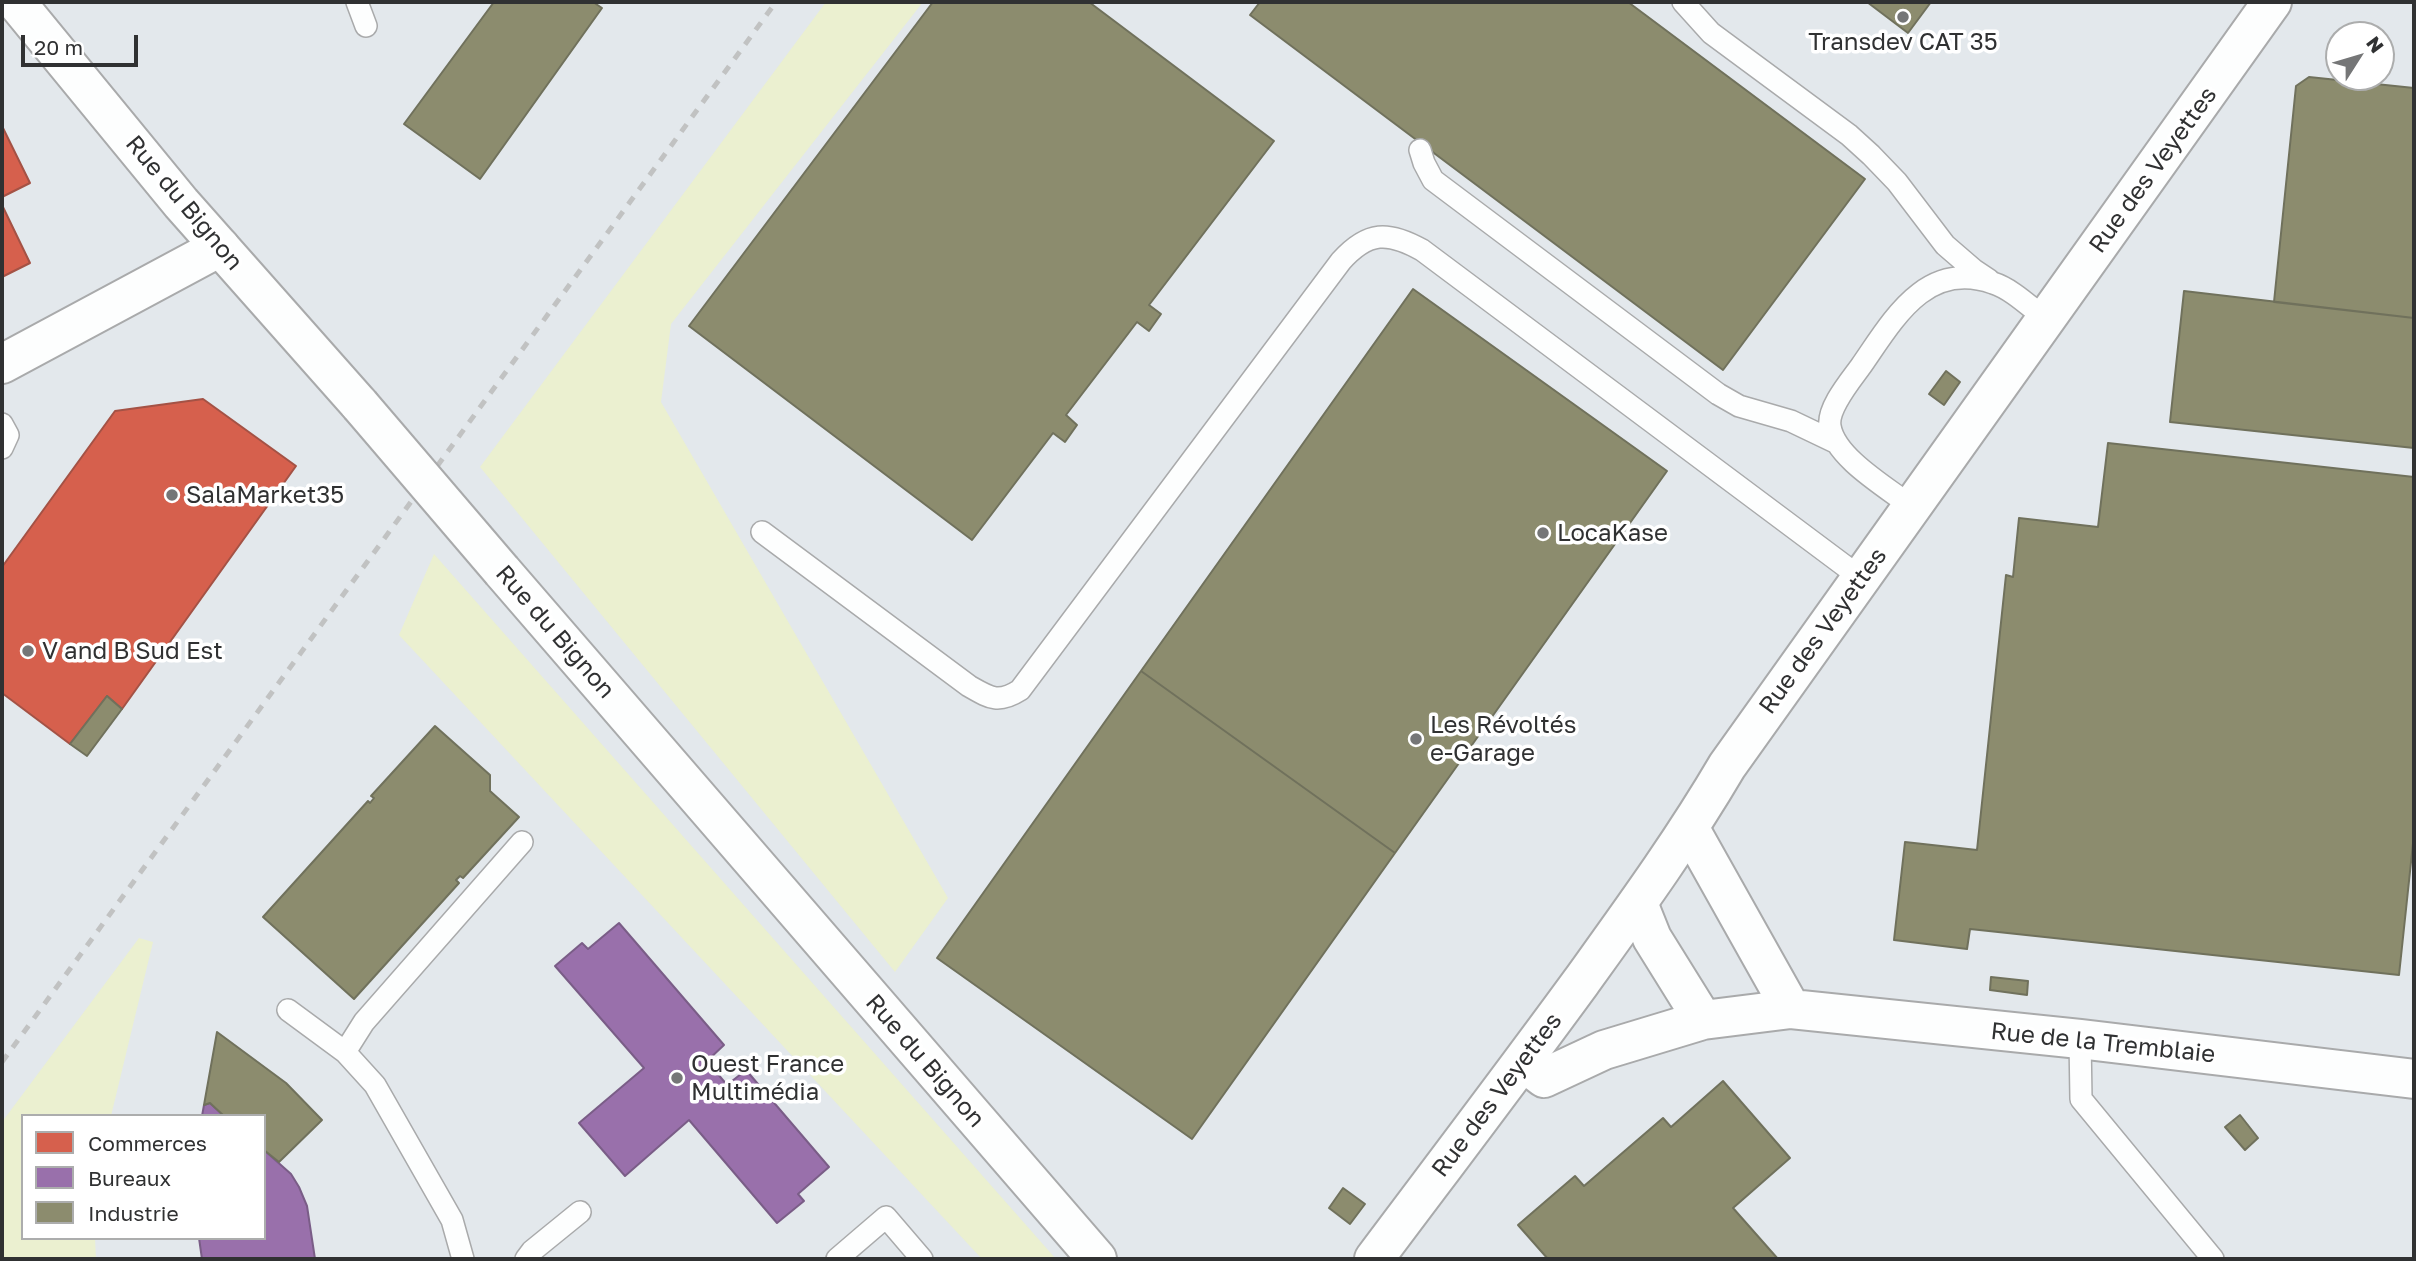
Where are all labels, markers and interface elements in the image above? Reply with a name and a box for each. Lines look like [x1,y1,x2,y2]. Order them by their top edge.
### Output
marker: Transdev CAT 35 [1895,9,1911,25]
scale bar [24,21,142,65]
north arrow [2325,21,2395,91]
place label: Transdev CAT 35 [1808,28,1998,56]
text: N [2362,32,2389,57]
text: 20 m [34,34,83,60]
street label: Rue des Veyettes [2083,81,2223,259]
street label: Rue du Bignon [119,130,249,276]
place label: SalaMarket35 [186,481,344,509]
marker: SalaMarket35 [164,487,180,503]
place label: LocaKase [1557,519,1668,547]
marker: LocaKase [1535,525,1551,541]
street label: Rue des Veyettes [1753,542,1893,720]
street label: Rue du Bignon [489,560,621,704]
place label: V and B Sud Est [42,637,223,665]
marker: V and B Sud Est [20,643,36,659]
place label: Les Révoltés e-Garage [1430,711,1576,767]
marker: Les Révoltés e-Garage [1408,731,1424,747]
street label: Rue du Bignon [859,989,991,1133]
street label: Rue des Veyettes [1426,1007,1568,1183]
street label: Rue de la Tremblaie [1989,1017,2217,1069]
place label: Ouest France Multimédia [691,1050,844,1106]
marker: Ouest France Multimédia [669,1070,685,1086]
legend [21,1114,266,1240]
text: Commerces [88,1130,207,1156]
text: Bureaux [88,1165,171,1191]
text: Industrie [88,1200,179,1226]

